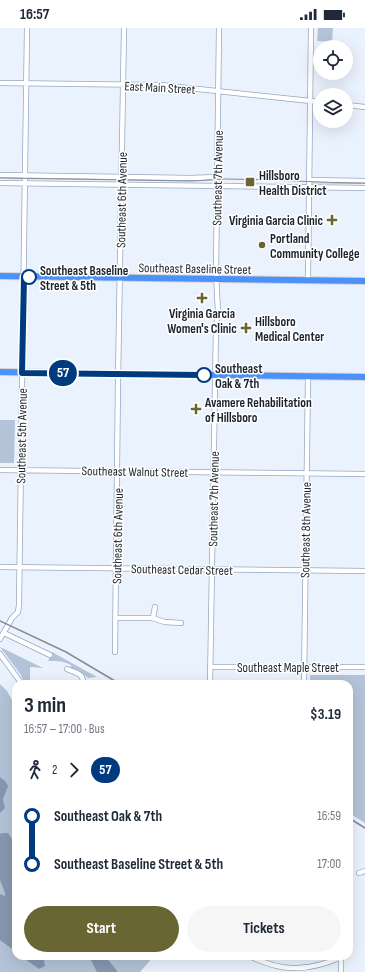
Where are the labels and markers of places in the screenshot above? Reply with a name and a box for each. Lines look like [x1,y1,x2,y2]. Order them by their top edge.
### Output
place label: Hillsboro Health District [259,168,327,199]
marker: Hillsboro Health District [244,176,256,188]
place label: Virginia Garcia Clinic [229,213,324,229]
marker: Virginia Garcia Clinic [326,214,338,226]
place label: Portland Community College [270,231,360,262]
marker: Portland Community College [257,240,267,250]
place label: Southeast Baseline Street & 5th [40,263,129,294]
marker: Southeast Baseline Street & 5th [21,269,37,285]
marker: Virginia Garcia Women's Clinic [196,292,208,304]
place label: Virginia Garcia Women's Clinic [167,306,237,337]
place label: Hillsboro Medical Center [255,314,324,345]
marker: Hillsboro Medical Center [240,322,252,334]
place label: Southeast Oak & 7th [215,361,263,392]
marker: Southeast Oak & 7th [196,367,212,383]
place label: Avamere Rehabilitation of Hillsboro [204,395,312,426]
marker: Avamere Rehabilitation of Hillsboro [190,403,202,415]

